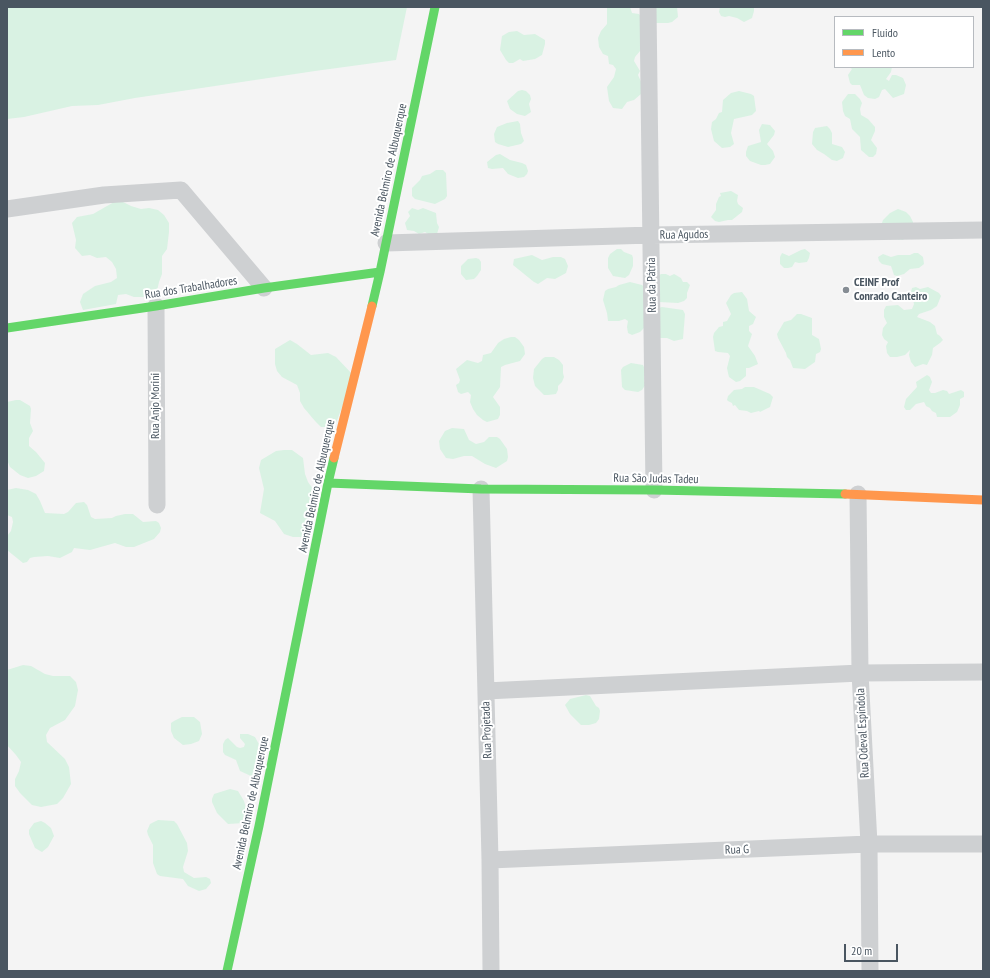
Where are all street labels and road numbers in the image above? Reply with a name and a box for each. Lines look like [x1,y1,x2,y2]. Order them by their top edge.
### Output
street label: Avenida Belmiro de Albuquerque [368,102,410,238]
street label: Rua Agudos [660,227,708,243]
street label: Rua da Pátria [644,257,660,313]
street label: Rua dos Trabalhadores [144,274,238,302]
street label: Rua Anjo Morini [149,373,163,439]
street label: Avenida Belmiro de Albuquerque [296,418,338,554]
street label: Rua São Judas Tadeu [613,471,699,487]
street label: Rua Odeval Espíndola [853,688,873,778]
street label: Rua Projetada [479,701,495,759]
street label: Avenida Belmiro de Albuquerque [230,735,272,871]
street label: Rua G [725,842,749,858]

